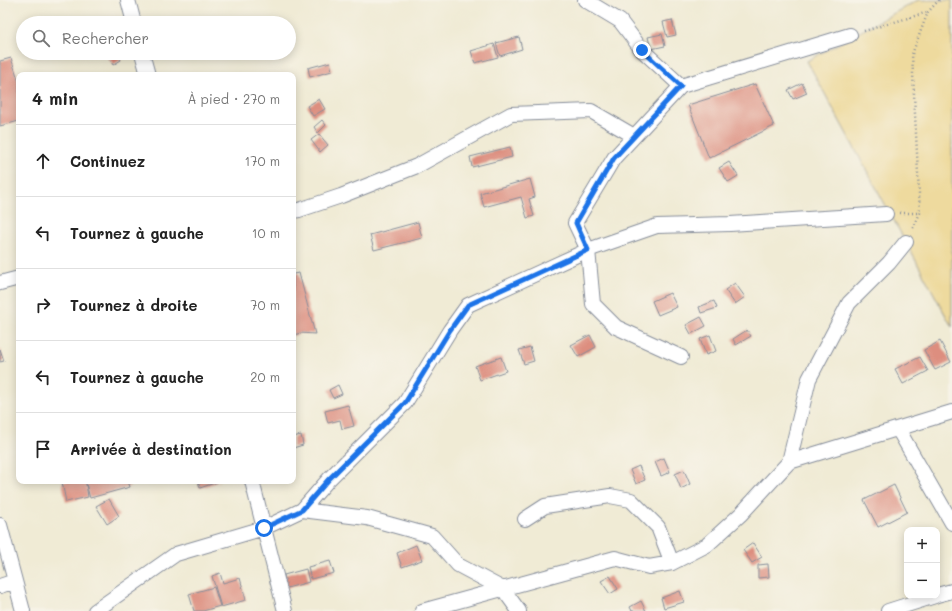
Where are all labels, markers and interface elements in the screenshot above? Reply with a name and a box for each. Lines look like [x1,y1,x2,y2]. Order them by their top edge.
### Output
search box [16,16,296,60]
icon: search [30,27,52,49]
text: Rechercher [62,28,149,48]
route end [633,41,651,59]
text: 4 min [32,87,78,109]
text: À pied · 270 m [188,90,280,107]
icon: ahead [32,150,54,172]
text: Continuez [70,151,145,171]
text: 170 m [244,152,280,169]
icon: left [32,222,54,244]
text: Tournez à gauche [70,223,204,243]
text: 10 m [252,224,280,241]
icon: right [32,294,54,316]
text: Tournez à droite [70,295,198,315]
text: 70 m [250,296,280,313]
icon: left [32,366,54,388]
text: Tournez à gauche [70,367,204,387]
text: 20 m [250,368,280,385]
icon: arrive [32,438,54,460]
text: Arrivée à destination [70,439,232,459]
route start [255,519,273,537]
map controls [904,527,940,599]
button: + [904,527,940,563]
button: − [904,563,940,599]

